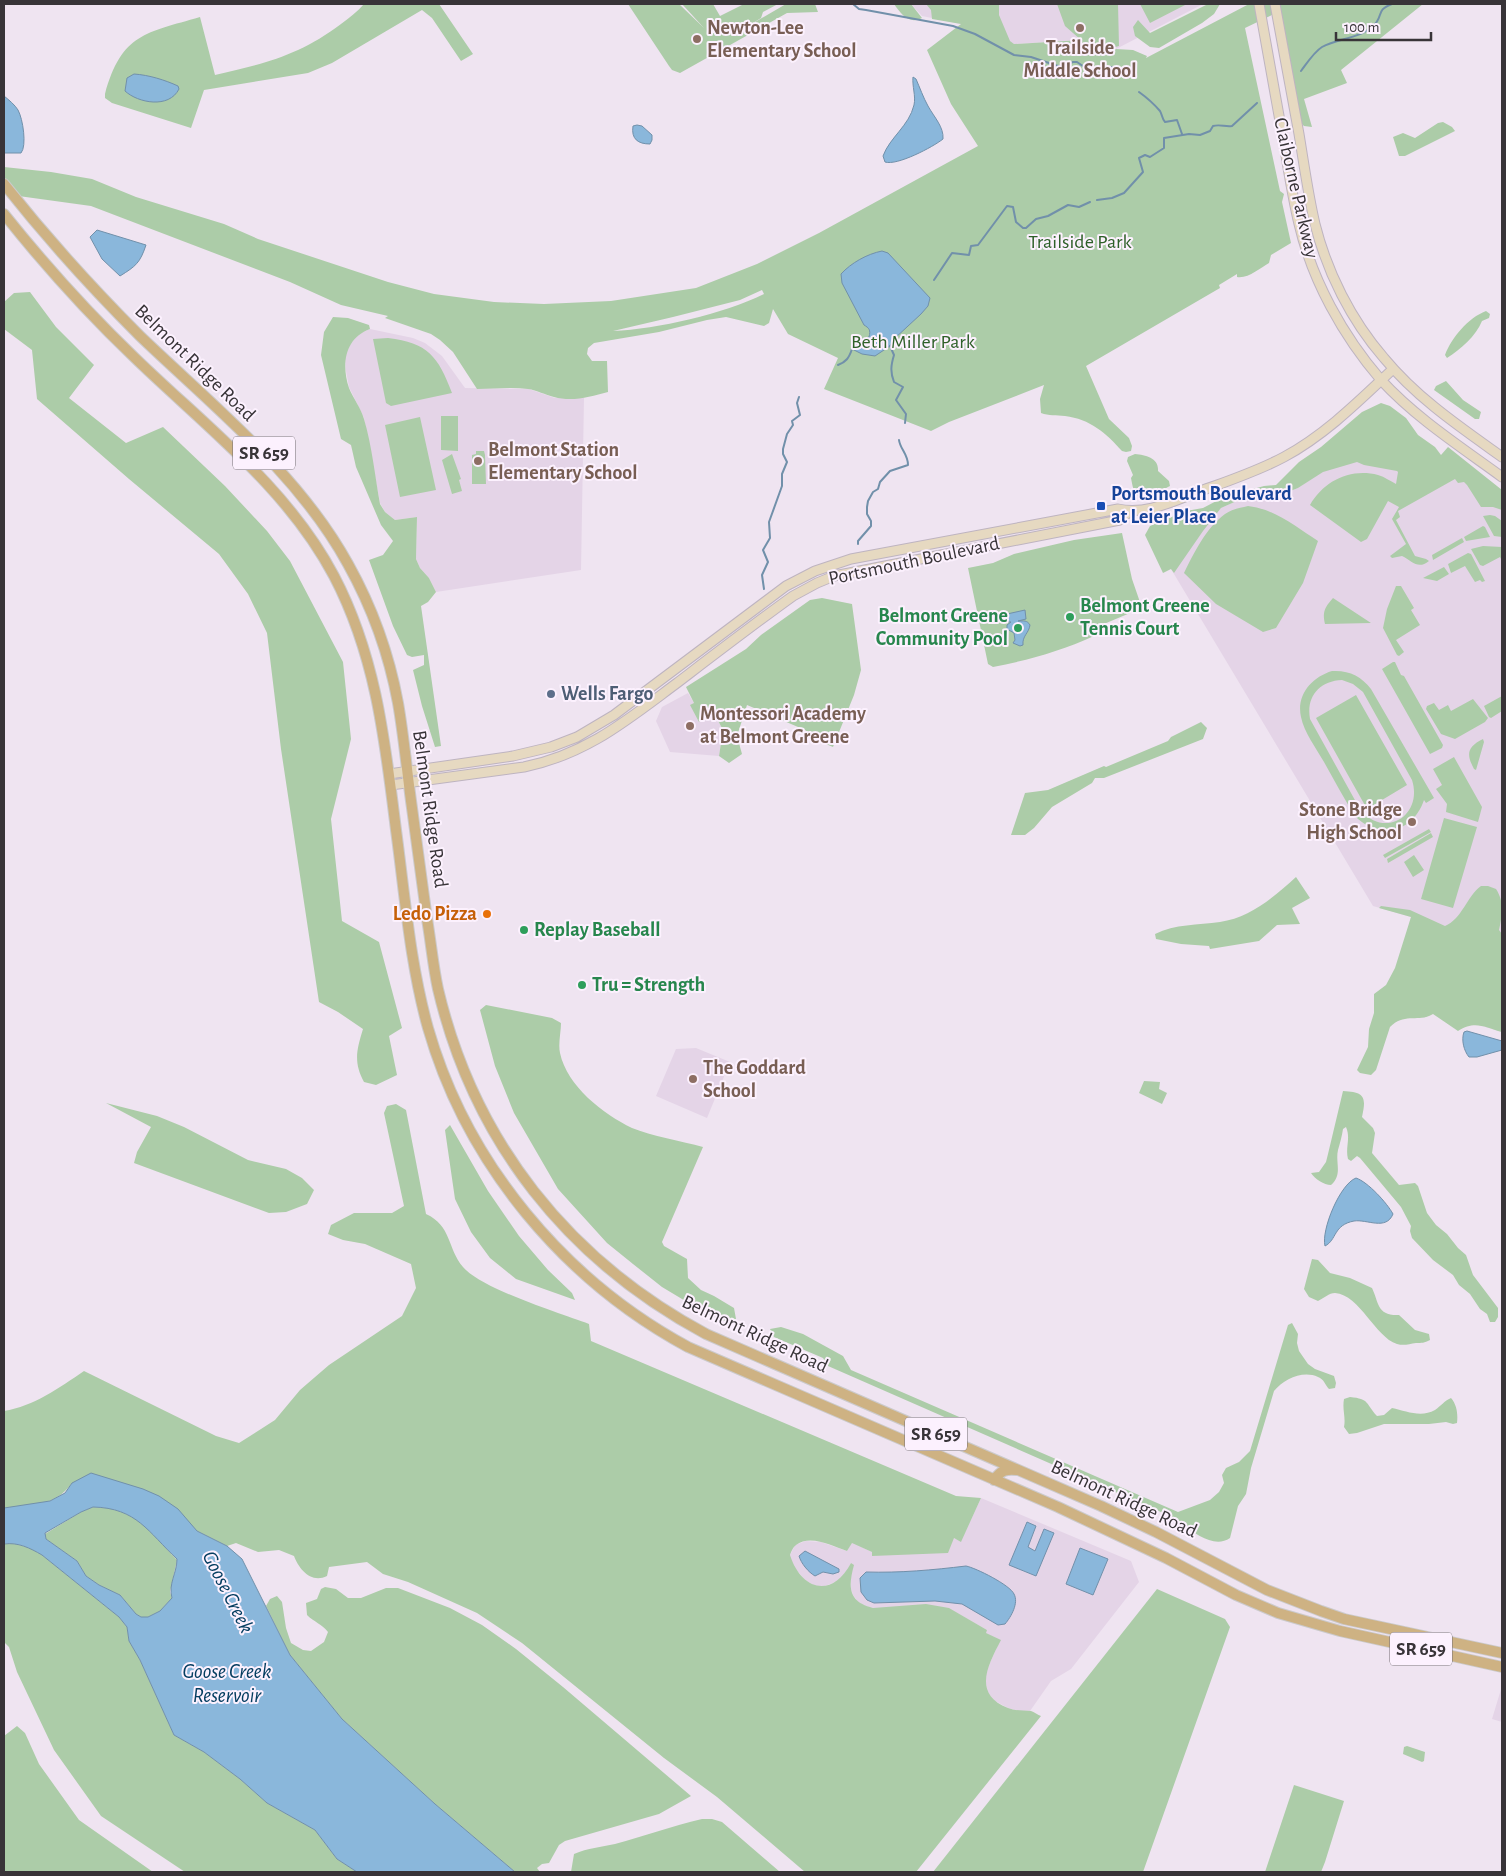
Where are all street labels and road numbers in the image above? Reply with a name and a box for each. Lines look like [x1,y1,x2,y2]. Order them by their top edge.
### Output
street label: Claiborne Parkway [1270,116,1322,261]
street label: Belmont Ridge Road [131,301,259,425]
road number: SR 659 [233,436,295,469]
street label: Portsmouth Boulevard [827,533,1001,589]
street label: Belmont Ridge Road [409,729,451,889]
street label: Belmont Ridge Road [679,1291,831,1377]
road number: SR 659 [905,1418,967,1450]
street label: Belmont Ridge Road [1048,1456,1200,1542]
road number: SR 659 [1390,1632,1452,1666]

